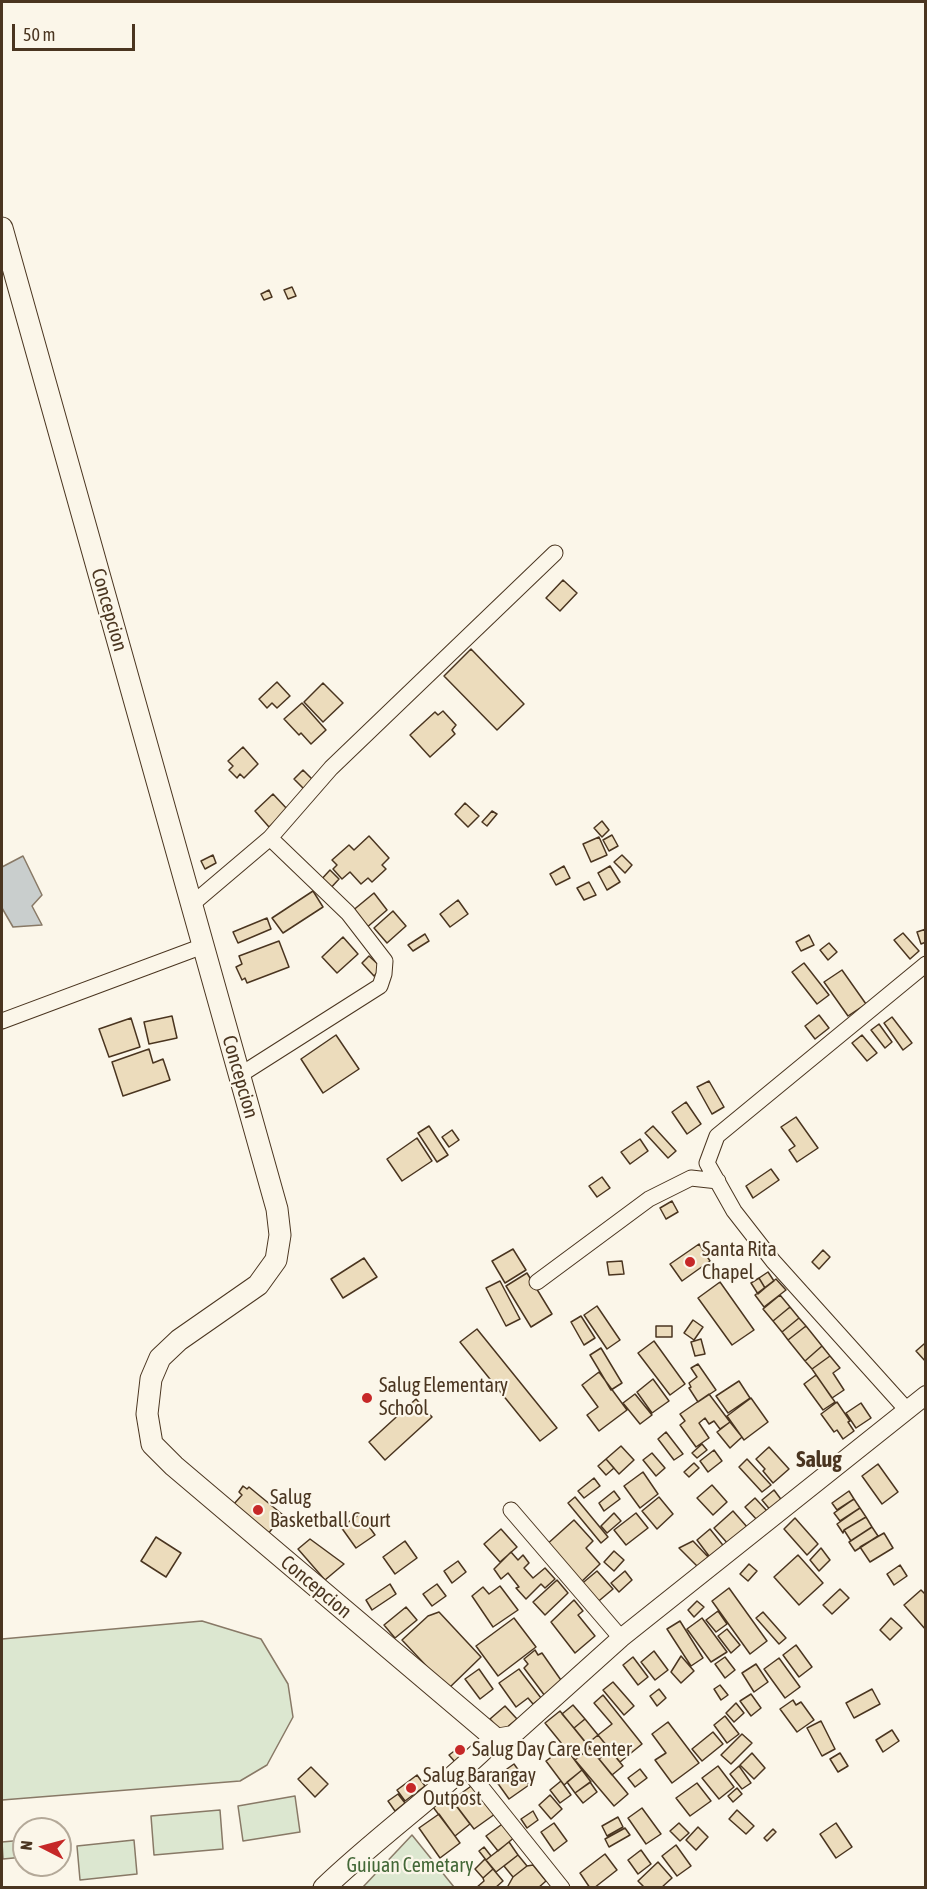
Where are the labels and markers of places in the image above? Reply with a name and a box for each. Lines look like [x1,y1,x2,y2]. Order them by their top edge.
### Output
place label: Santa Rita Chapel [702,1238,777,1285]
marker: Santa Rita Chapel [683,1255,697,1269]
place label: Salug Elementary School [379,1374,508,1421]
marker: Salug Elementary School [360,1391,374,1405]
place label: Salug Basketball Court [270,1486,391,1533]
marker: Salug Basketball Court [251,1503,265,1517]
place label: Salug Day Care Center [472,1738,632,1762]
marker: Salug Day Care Center [453,1743,467,1757]
place label: Salug Barangay Outpost [423,1764,536,1811]
marker: Salug Barangay Outpost [404,1781,418,1795]

